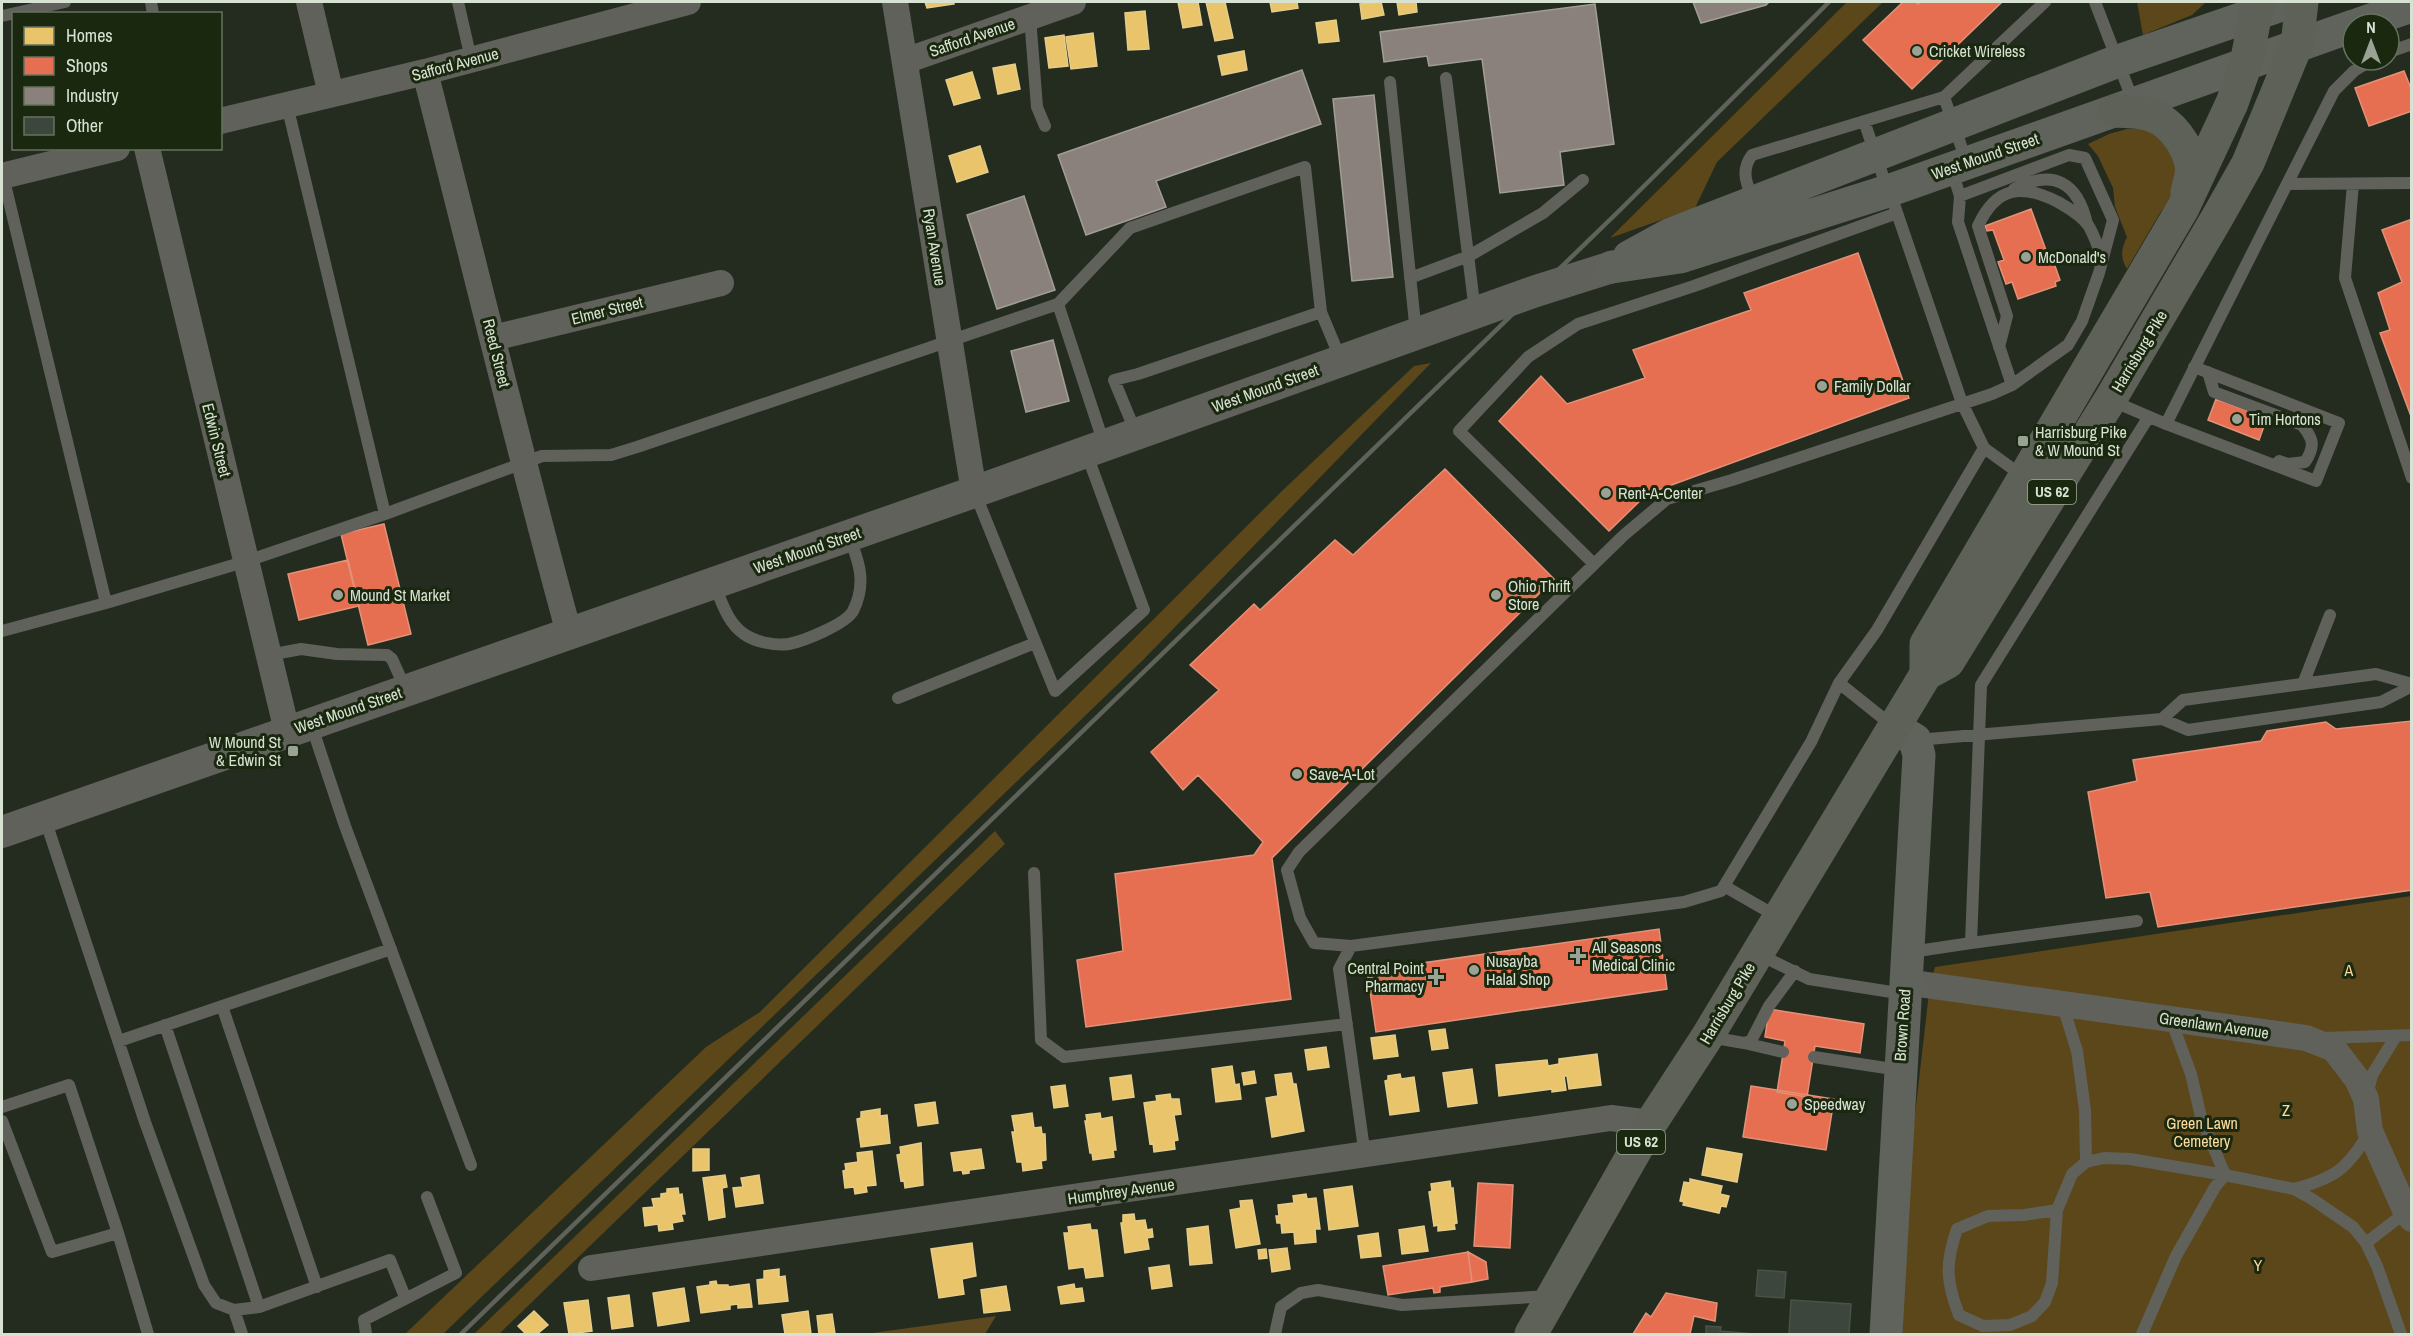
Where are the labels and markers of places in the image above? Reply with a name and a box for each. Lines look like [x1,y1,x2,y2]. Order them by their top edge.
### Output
place label: Cricket Wireless [1929,40,2025,62]
marker: Cricket Wireless [1910,44,1924,58]
place label: McDonald's [2038,246,2106,268]
marker: McDonald's [2019,250,2033,264]
place label: Family Dollar [1834,375,1911,397]
marker: Family Dollar [1815,379,1829,393]
place label: Tim Hortons [2249,408,2321,430]
marker: Tim Hortons [2230,412,2244,426]
place label: Harrisburg Pike & W Mound St [2035,421,2127,461]
marker: Harrisburg Pike & W Mound St [2016,434,2030,448]
place label: Rent-A-Center [1618,482,1703,504]
marker: Rent-A-Center [1599,486,1613,500]
place label: Ohio Thrift Store [1508,575,1571,615]
place label: Mound St Market [350,584,450,606]
marker: Mound St Market [331,588,345,602]
marker: Ohio Thrift Store [1489,588,1503,602]
place label: W Mound St & Edwin St [209,731,281,771]
marker: W Mound St & Edwin St [286,744,300,758]
place label: Save-A-Lot [1309,763,1375,785]
marker: Save-A-Lot [1290,767,1304,781]
place label: All Seasons Medical Clinic [1591,936,1676,976]
marker: All Seasons Medical Clinic [1569,947,1587,965]
place label: Nusayba Halal Shop [1486,950,1550,990]
place label: Central Point Pharmacy [1347,957,1424,997]
marker: Nusayba Halal Shop [1467,963,1481,977]
marker: Central Point Pharmacy [1429,970,1443,984]
place label: Speedway [1804,1093,1866,1115]
marker: Speedway [1785,1097,1799,1111]

